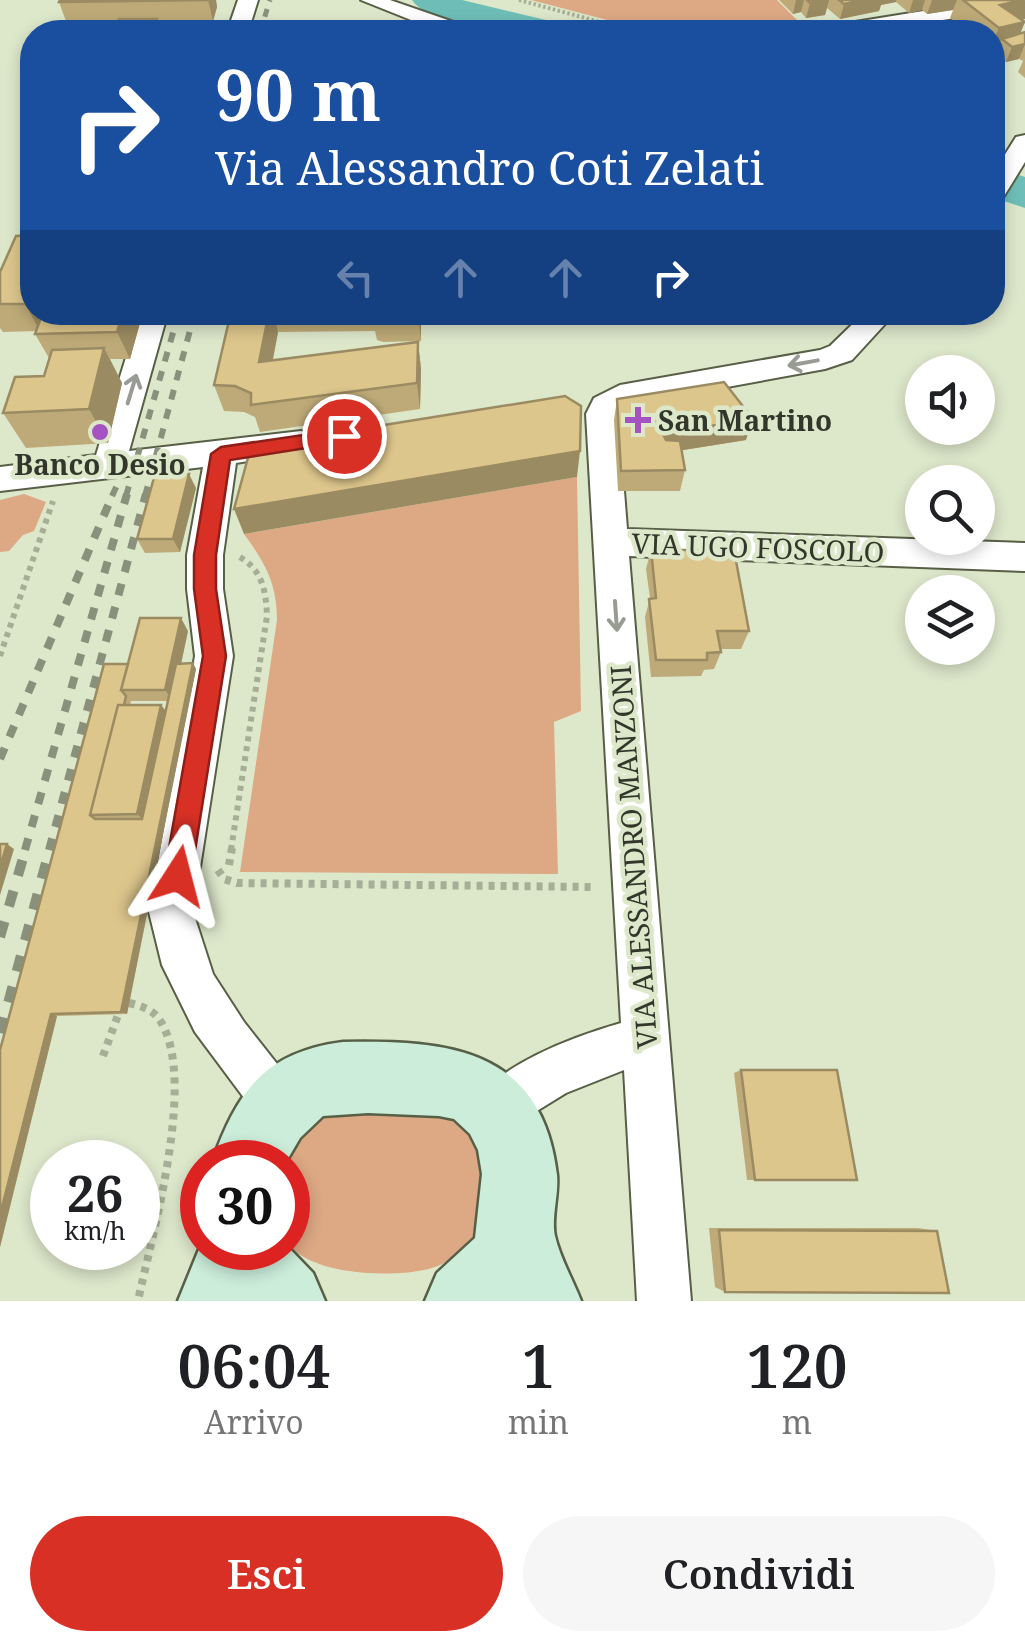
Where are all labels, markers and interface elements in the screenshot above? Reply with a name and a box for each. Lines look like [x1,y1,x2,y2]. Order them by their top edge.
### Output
text: 90 m [215,46,381,142]
icon: right [50,60,180,190]
text: Via Alessandro Coti Zelati [215,137,764,198]
icon: left [328,250,383,305]
icon: ahead [433,250,488,305]
icon: ahead [538,250,593,305]
icon: right [643,250,698,305]
one-way arrow [787,355,819,374]
map controls [905,355,995,665]
button: sound [905,355,995,445]
one-way arrow [124,374,142,405]
pin [302,394,387,479]
place label: San Martino [658,401,832,439]
icon: arrive [317,409,372,464]
marker: San Martino [627,409,649,431]
marker: Banco Desio [89,421,111,443]
place label: Banco Desio [14,445,186,483]
button: search [905,465,995,555]
street label: VIA UGO FOSCOLO [631,524,885,570]
button: layers [905,575,995,665]
one-way arrow [607,599,626,631]
street label: VIA ALESSANDRO MANZONI [601,664,665,1050]
position arrow [126,824,230,928]
speed limit sign: 30 [180,1140,310,1270]
text: 26 [67,1159,123,1227]
text: km/h [64,1213,126,1247]
text: 06:04 [177,1324,330,1406]
text: 1 [521,1324,555,1406]
text: 120 [746,1324,848,1406]
text: Arrivo [204,1400,304,1443]
text: min [508,1400,569,1443]
text: m [782,1400,812,1443]
button: Esci [30,1516,503,1631]
button: Condividi [523,1516,995,1631]

